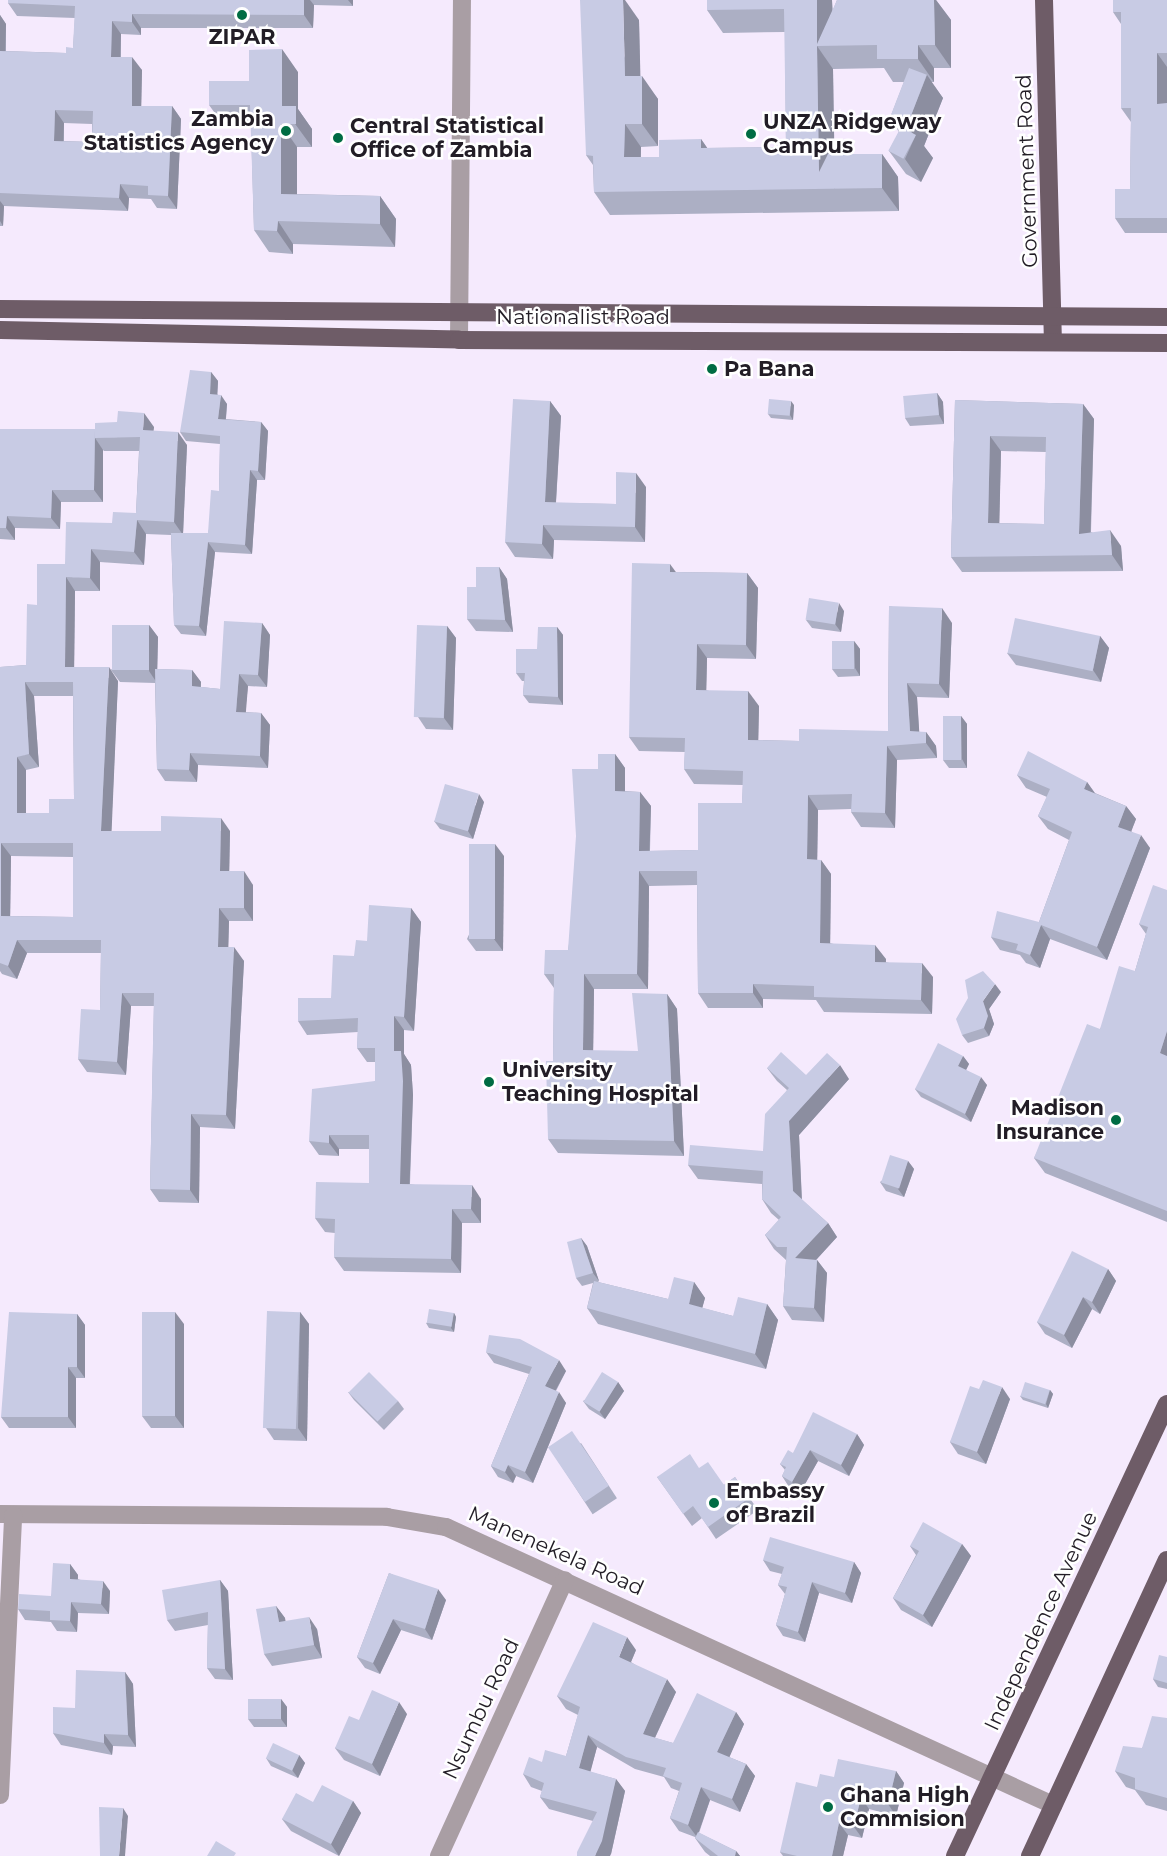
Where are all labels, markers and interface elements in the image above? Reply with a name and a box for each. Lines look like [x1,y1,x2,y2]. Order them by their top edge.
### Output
marker: ZIPAR [235,8,249,22]
place label: ZIPAR [209,24,275,50]
street label: Government Road [1011,74,1043,268]
place label: Zambia Statistics Agency [84,106,274,156]
place label: UNZA Ridgeway Campus [763,109,941,159]
place label: Central Statistical Office of Zambia [350,113,544,163]
marker: Zambia Statistics Agency [279,124,293,138]
marker: UNZA Ridgeway Campus [744,127,758,141]
marker: Central Statistical Office of Zambia [331,131,345,145]
street label: Nationalist Road [496,304,670,330]
place label: Pa Bana [724,356,814,382]
marker: Pa Bana [705,362,719,376]
place label: University Teaching Hospital [502,1057,699,1107]
marker: University Teaching Hospital [480,1073,498,1091]
place label: Madison Insurance [996,1095,1104,1145]
marker: Madison Insurance [1109,1113,1123,1127]
place label: Embassy of Brazil [726,1478,824,1528]
marker: Embassy of Brazil [707,1496,721,1510]
street label: Manenekela Road [464,1501,648,1601]
street label: Independence Avenue [979,1507,1103,1735]
street label: Nsumbu Road [437,1635,525,1783]
place label: Ghana High Commision [840,1782,970,1832]
marker: Ghana High Commision [821,1800,835,1814]

